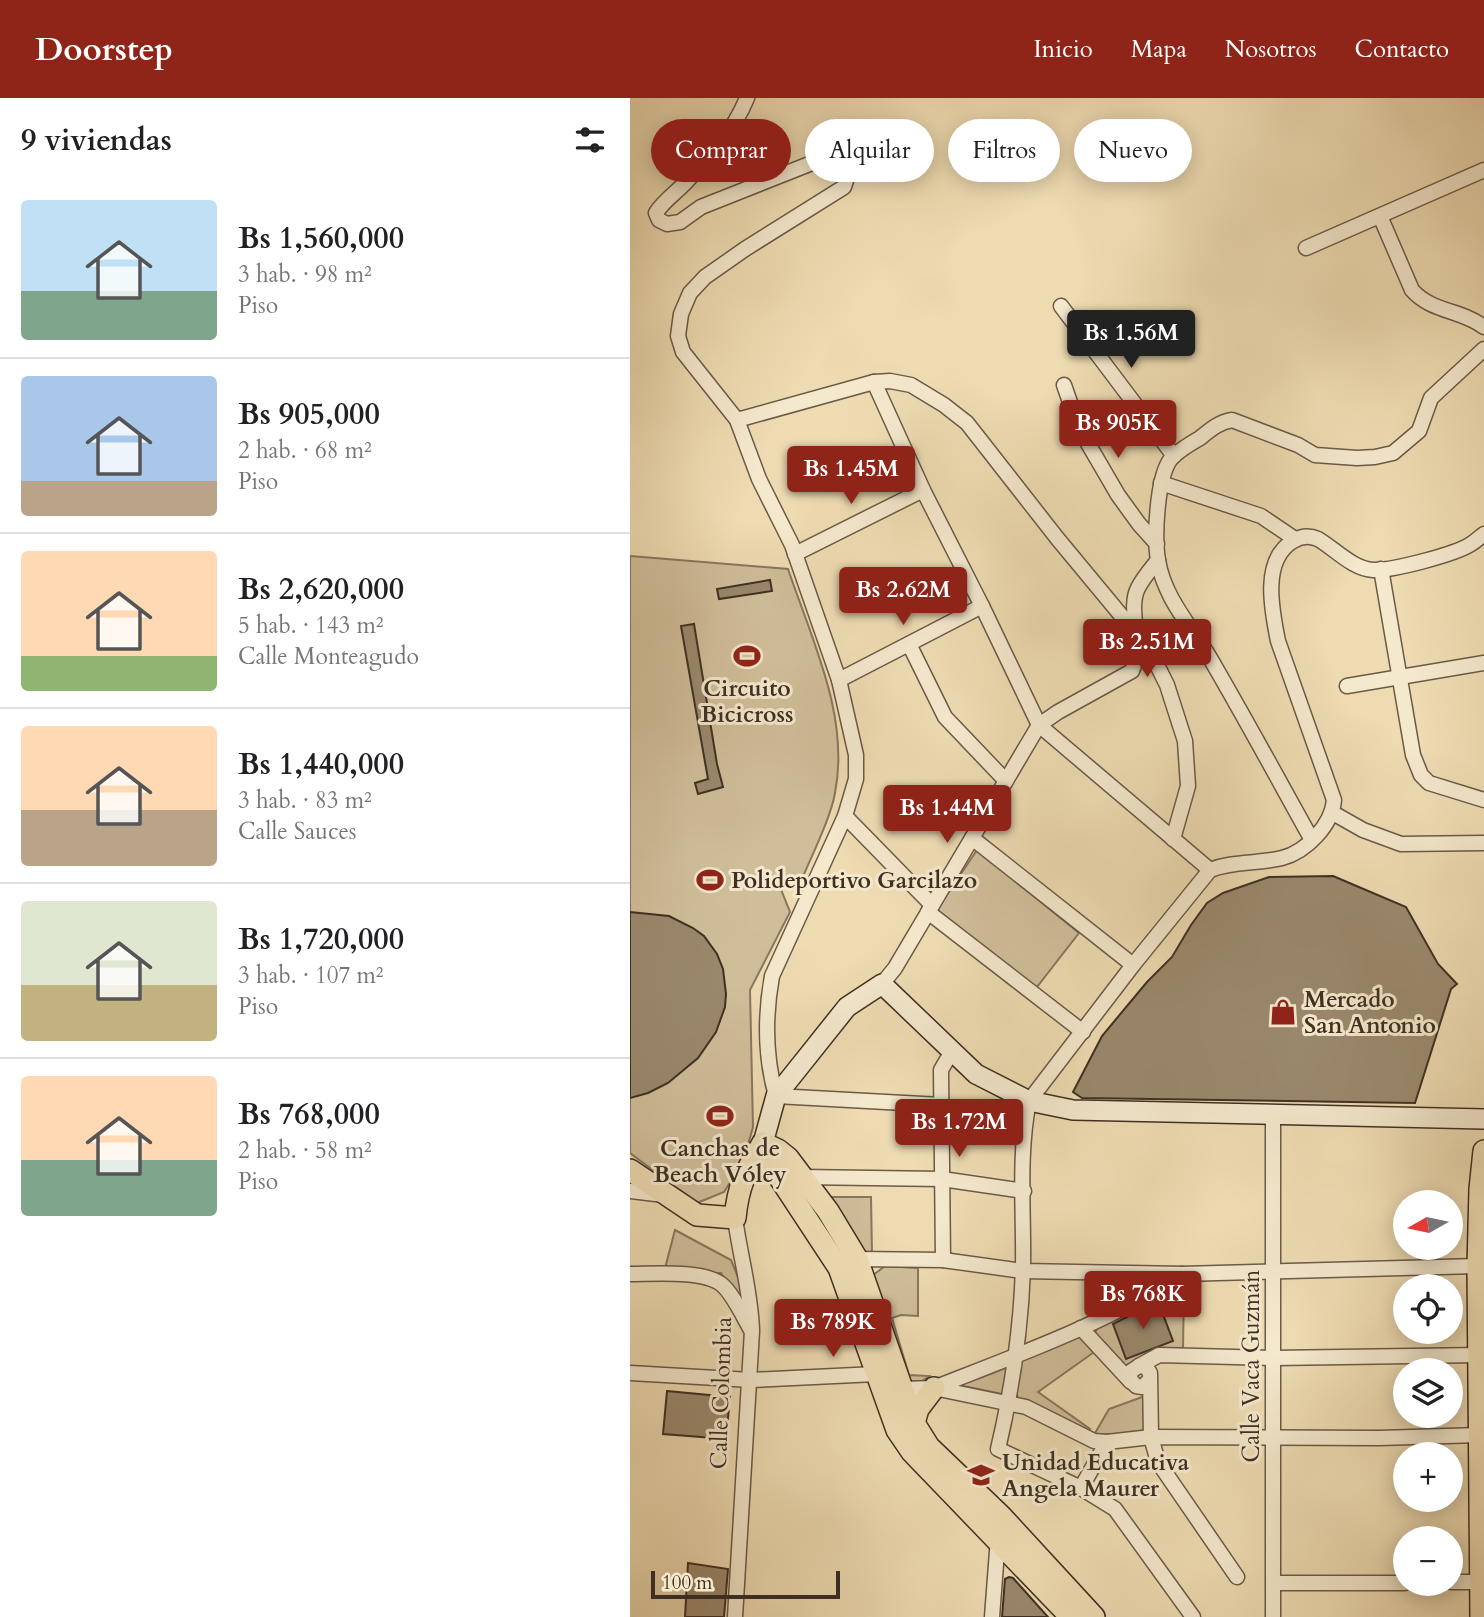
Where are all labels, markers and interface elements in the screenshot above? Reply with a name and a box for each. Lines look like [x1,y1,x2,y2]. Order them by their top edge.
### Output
text: Doorstep [35,27,173,72]
text: Inicio [1033,33,1093,66]
text: Mapa [1131,33,1187,66]
text: Nosotros [1225,33,1317,66]
text: Contacto [1355,33,1449,66]
chip: Comprar [651,119,791,182]
chip: Alquilar [805,119,934,182]
chip: Filtros [948,119,1060,182]
chip: Nuevo [1074,119,1192,182]
text: 9 viviendas [21,120,172,161]
icon: filters [571,121,609,159]
text: Bs 1,560,000 [238,218,404,259]
icon: home [77,228,161,312]
text: 3 hab. · 98 m² [238,259,372,290]
text: Piso [238,290,278,321]
pin: Bs 1.56M [1059,310,1203,370]
text: Bs 1.56M [1083,317,1179,348]
text: Bs 905,000 [238,394,380,435]
pin: Bs 905K [1053,400,1183,460]
icon: home [77,404,161,488]
text: Bs 905K [1075,407,1161,438]
text: 2 hab. · 68 m² [238,435,372,466]
pin: Bs 1.45M [779,446,923,506]
text: Bs 1.45M [803,453,899,484]
text: Piso [238,466,278,497]
pin: Bs 2.62M [831,568,975,627]
text: Bs 2,620,000 [238,569,404,610]
text: Bs 2.62M [855,574,951,605]
icon: home [77,579,161,663]
text: 5 hab. · 143 m² [238,610,384,641]
pin: Bs 2.51M [1075,620,1219,679]
text: Bs 2.51M [1099,626,1195,657]
text: Calle Monteagudo [238,641,419,672]
sports icon: Circuito Bicicross [732,641,762,671]
place label: Circuito Bicicross [701,673,793,730]
text: Bs 1,440,000 [238,744,404,785]
icon: home [77,754,161,838]
text: 3 hab. · 83 m² [238,785,372,816]
pin: Bs 1.44M [875,786,1019,845]
text: Bs 1.44M [899,792,995,823]
text: Calle Sauces [238,816,357,847]
sports icon: Polideportivo Garcilazo [695,865,725,895]
place label: Polideportivo Garcilazo [731,865,977,896]
text: Bs 1,720,000 [238,919,404,960]
icon: home [77,929,161,1013]
text: 3 hab. · 107 m² [238,960,384,991]
place label: Mercado San Antonio [1304,984,1436,1041]
text: Piso [238,991,278,1022]
shop icon: Mercado San Antonio [1268,997,1298,1027]
text: Bs 768,000 [238,1094,380,1135]
pin: Bs 1.72M [887,1100,1031,1159]
sports icon: Canchas de Beach Vóley [705,1101,735,1131]
icon: home [77,1104,161,1188]
text: Bs 1.72M [911,1106,1007,1137]
place label: Canchas de Beach Vóley [653,1133,787,1190]
text: 2 hab. · 58 m² [238,1135,372,1166]
text: Piso [238,1166,278,1197]
north arrow [1393,1190,1463,1260]
map controls [1393,1190,1463,1596]
street label: Calle Vaca Guzmán [1236,1270,1267,1462]
pin: Bs 768K [1078,1272,1208,1331]
button: locate [1393,1274,1463,1344]
text: Bs 768K [1100,1278,1186,1309]
pin: Bs 789K [768,1300,898,1359]
text: Bs 789K [790,1306,876,1337]
street label: Calle Colombia [703,1316,739,1470]
button: layers [1393,1358,1463,1428]
button: + [1393,1442,1463,1512]
place label: Unidad Educativa Angela Maurer [1002,1447,1190,1504]
school or university icon: Unidad Educativa Angela Maurer [966,1460,996,1490]
button: − [1393,1526,1463,1596]
scale bar [651,1568,840,1600]
text: 100 m [662,1570,712,1596]

